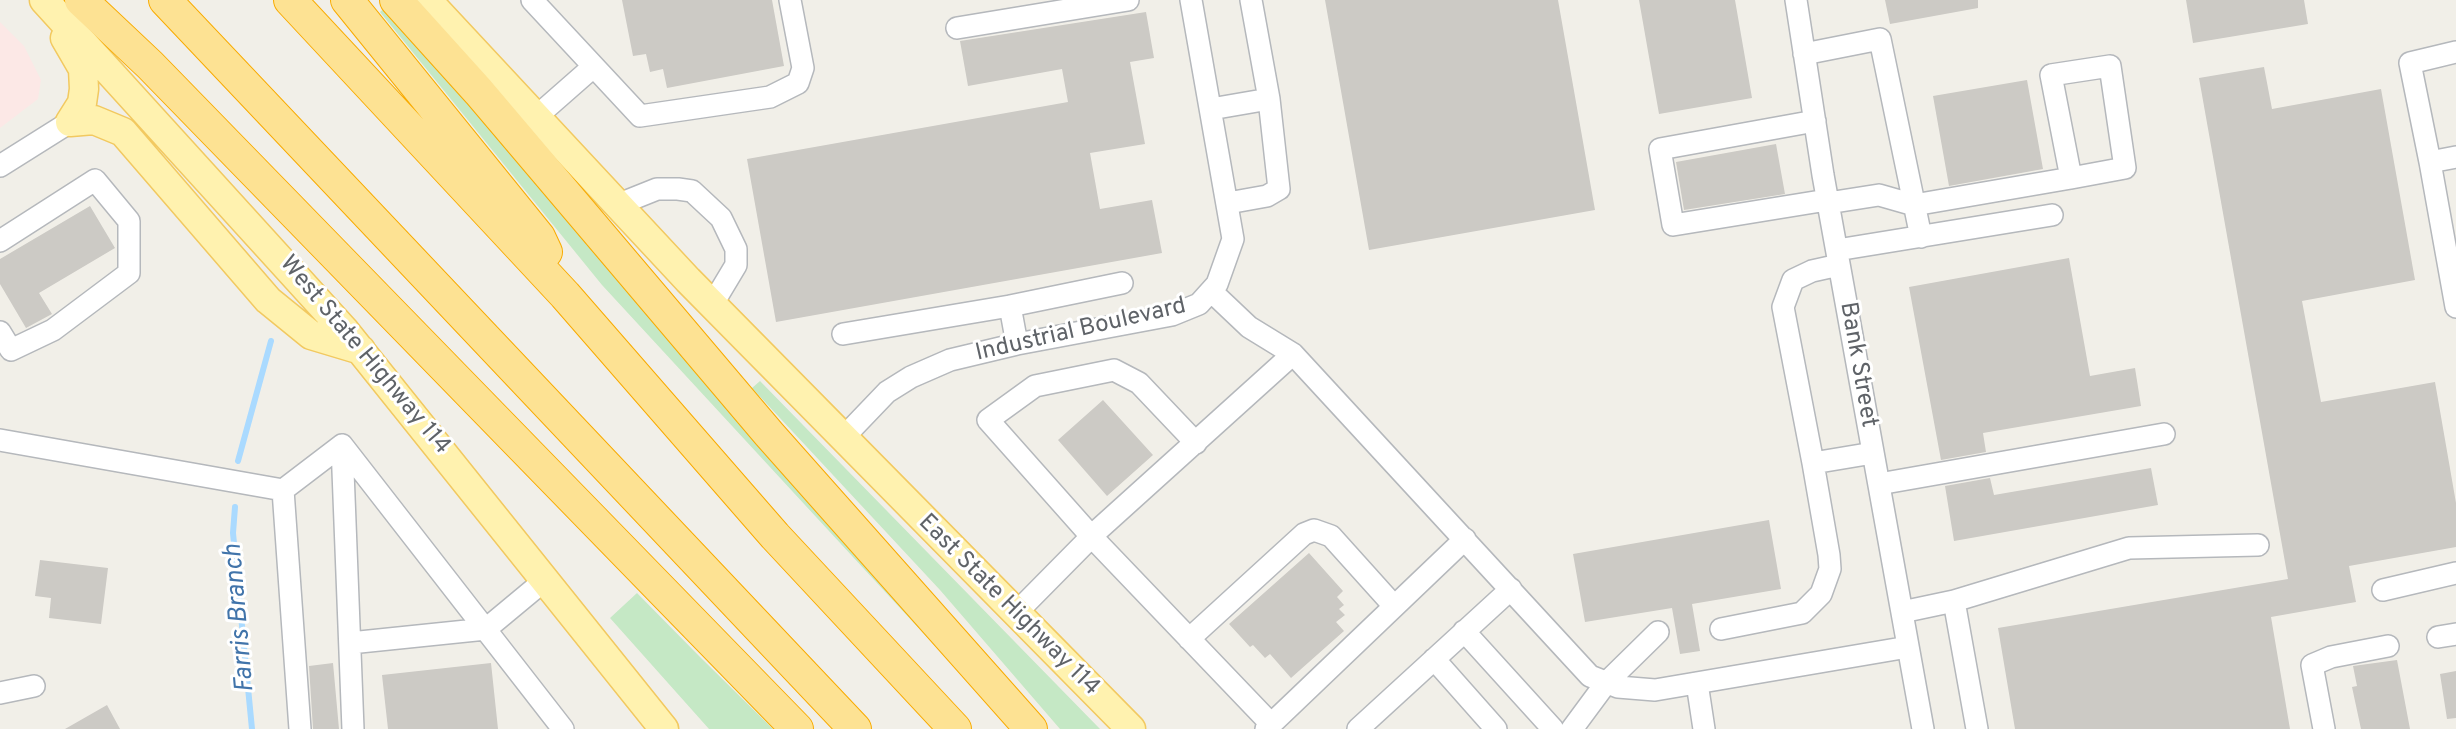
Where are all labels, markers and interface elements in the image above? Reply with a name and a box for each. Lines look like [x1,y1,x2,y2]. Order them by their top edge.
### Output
street label: West State Highway 114 [272,251,456,461]
street label: Industrial Boulevard [973,293,1189,369]
street label: Bank Street [1832,300,1882,430]
street label: East State Highway 114 [911,509,1105,703]
water label: Farris Branch [219,542,263,694]

